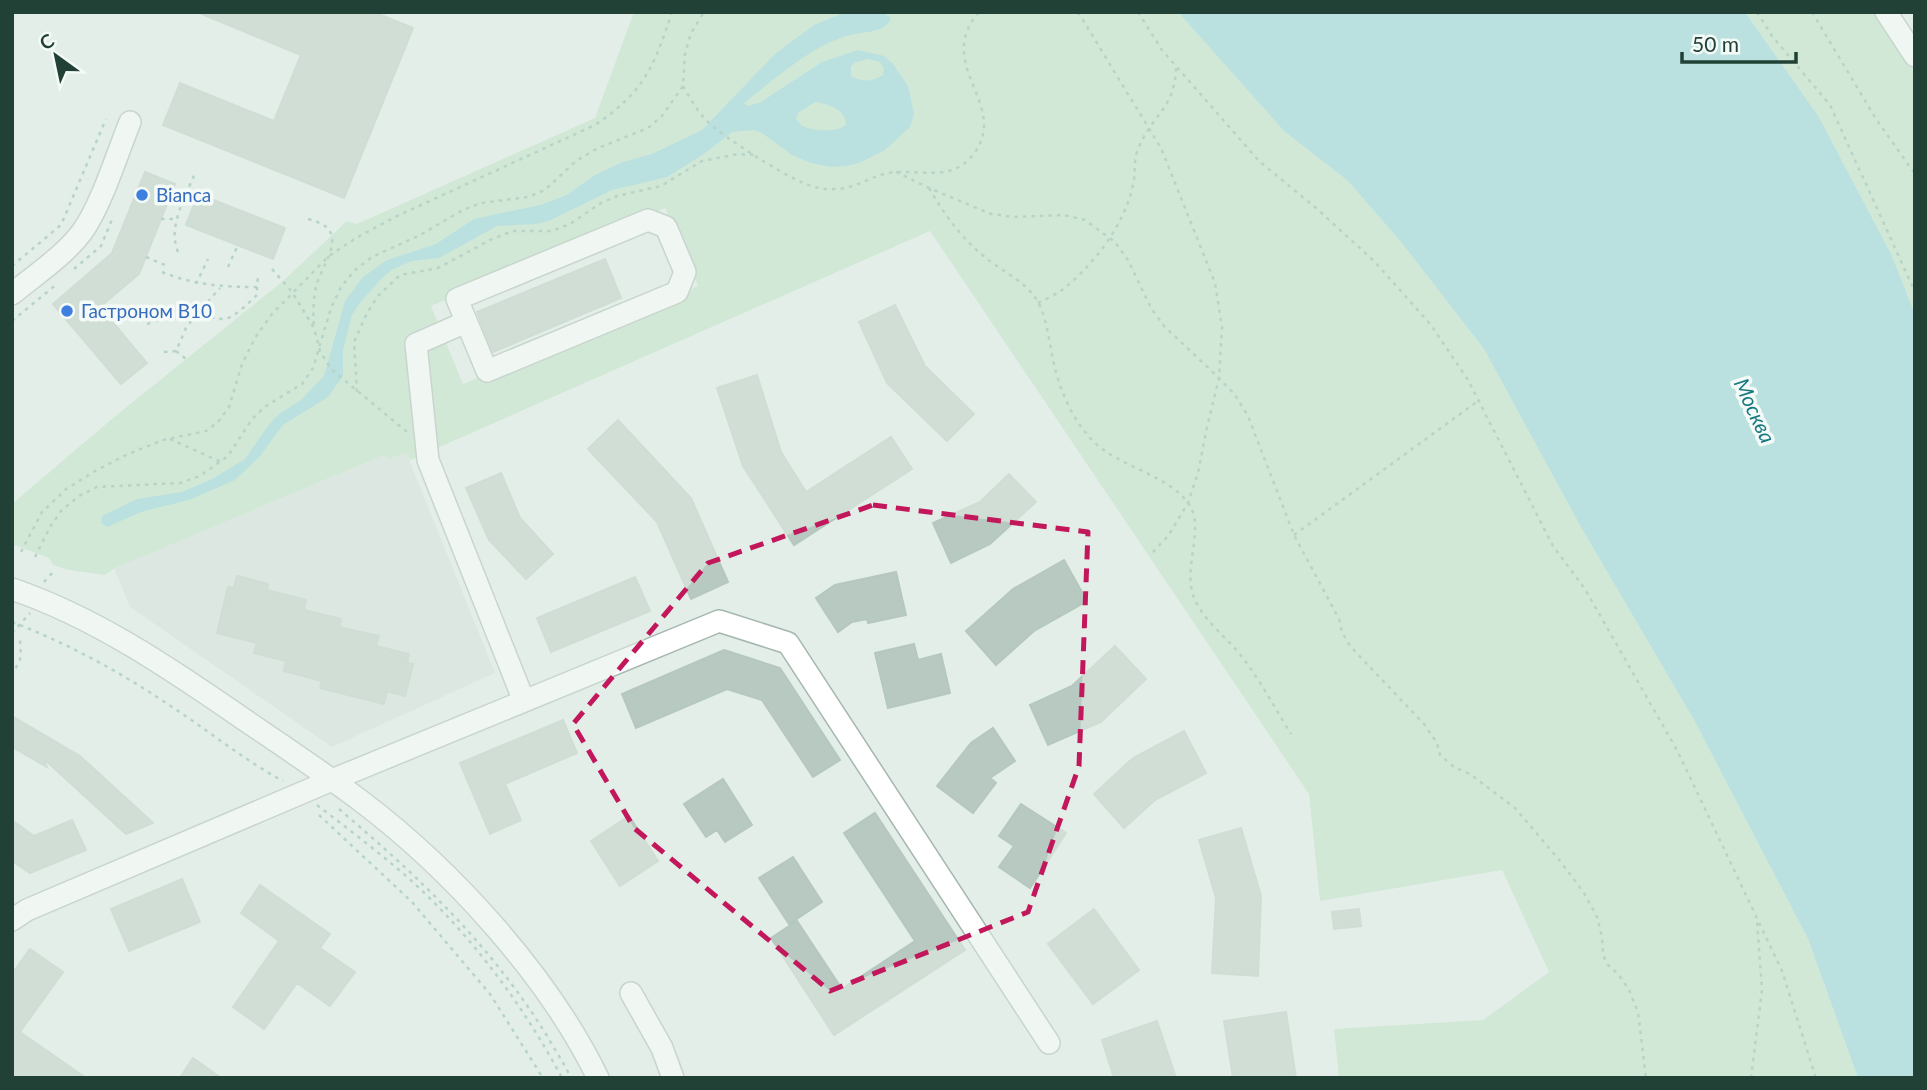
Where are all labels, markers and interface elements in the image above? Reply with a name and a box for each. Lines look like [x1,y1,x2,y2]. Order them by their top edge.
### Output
north arrow [21,21,91,91]
scale bar [1682,21,1796,65]
text: С [35,28,58,54]
text: 50 m [1692,31,1739,56]
place label: Bianca [156,183,211,206]
marker: Bianca [134,187,150,203]
place label: Гастроном B10 [81,299,212,322]
marker: Гастроном B10 [59,303,75,319]
water label: Москва [1730,374,1781,447]

